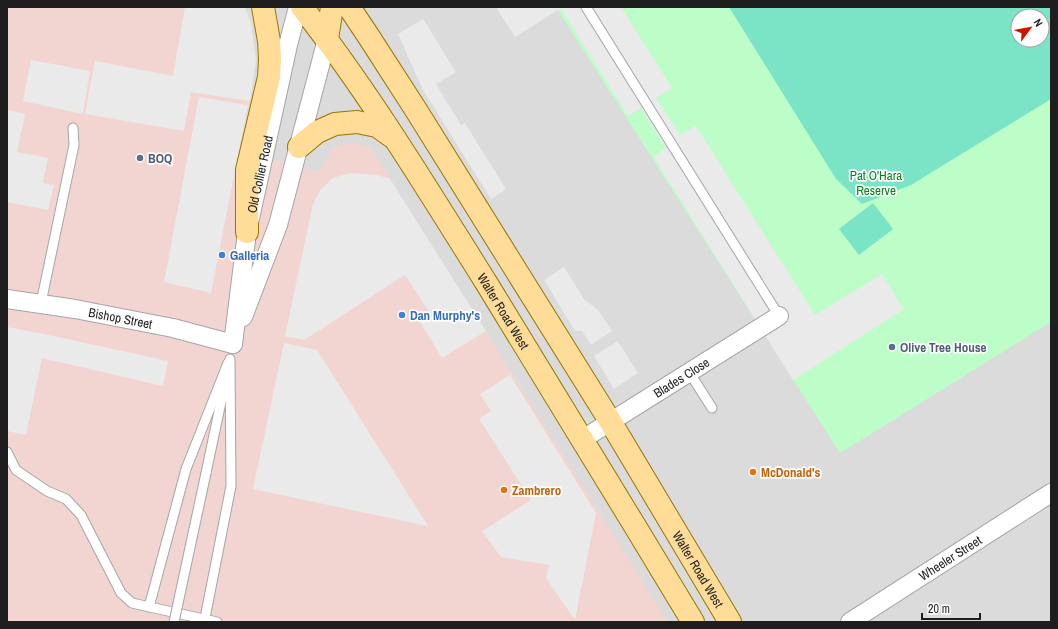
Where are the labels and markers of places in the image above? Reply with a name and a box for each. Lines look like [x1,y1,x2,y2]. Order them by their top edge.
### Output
place label: BOQ [148,150,172,167]
marker: BOQ [135,153,145,163]
place label: Galleria [230,247,269,264]
marker: Galleria [217,250,227,260]
place label: Dan Murphy's [410,307,480,324]
marker: Dan Murphy's [397,310,407,320]
place label: Olive Tree House [900,339,987,356]
marker: Olive Tree House [887,342,897,352]
place label: McDonald's [761,464,820,481]
marker: McDonald's [748,467,758,477]
place label: Zambrero [512,482,561,499]
marker: Zambrero [499,485,509,495]

